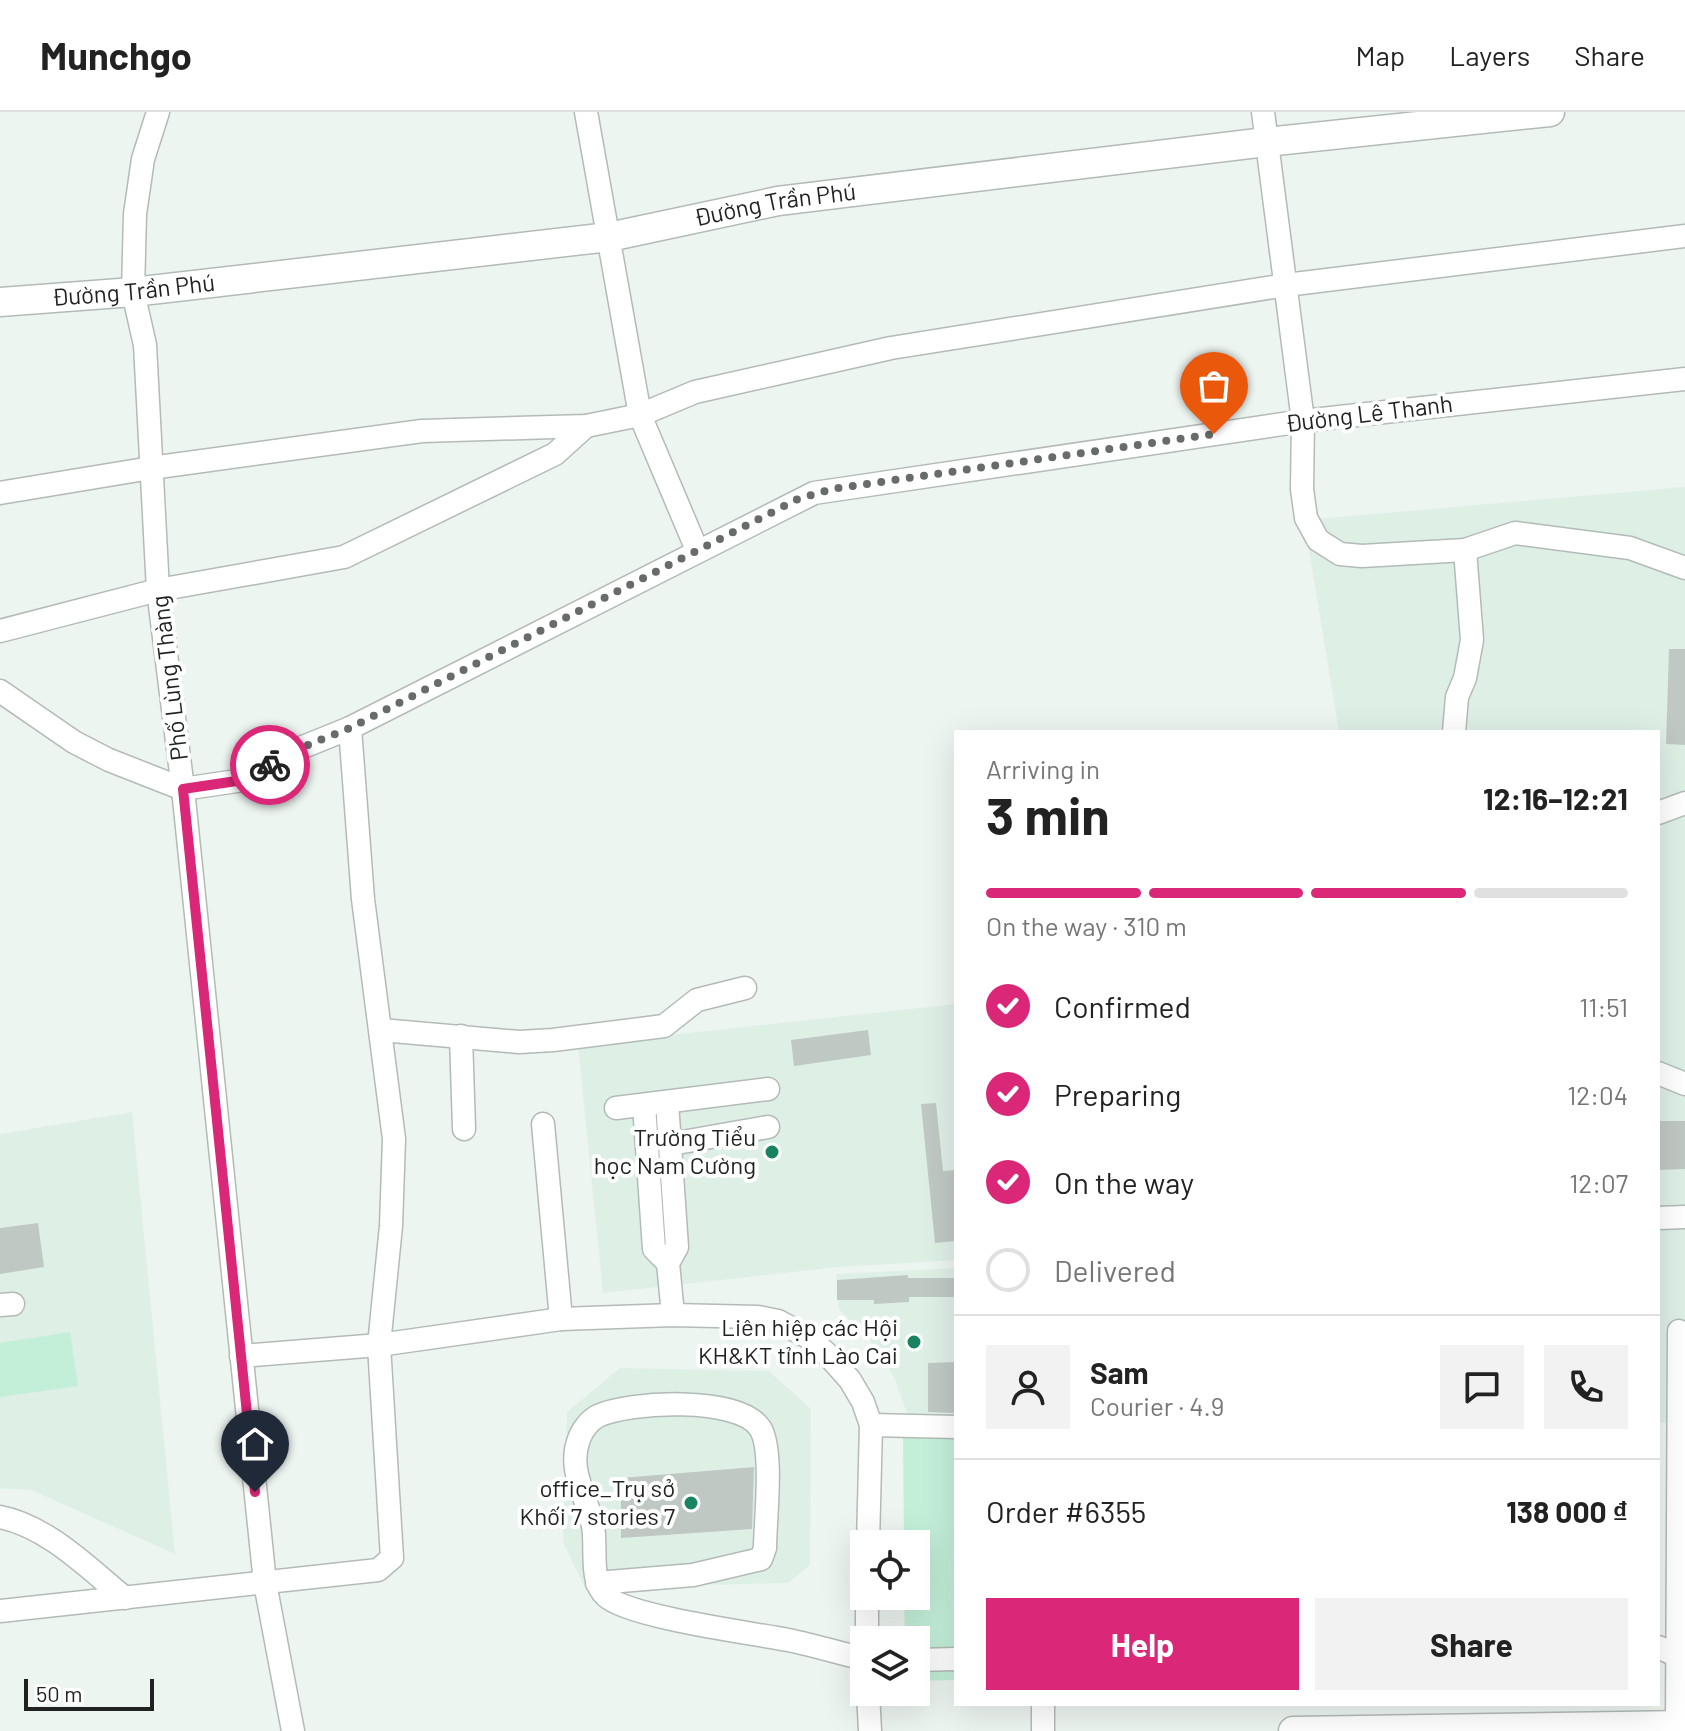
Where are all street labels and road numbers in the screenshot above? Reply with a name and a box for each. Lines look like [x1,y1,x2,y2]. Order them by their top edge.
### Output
street label: Đường Trần Phú [691,176,857,231]
street label: Đường Trần Phú [51,267,216,311]
street label: Đường Lê Thanh [1283,388,1454,437]
street label: Phố Lùng Thàng [144,594,193,763]

